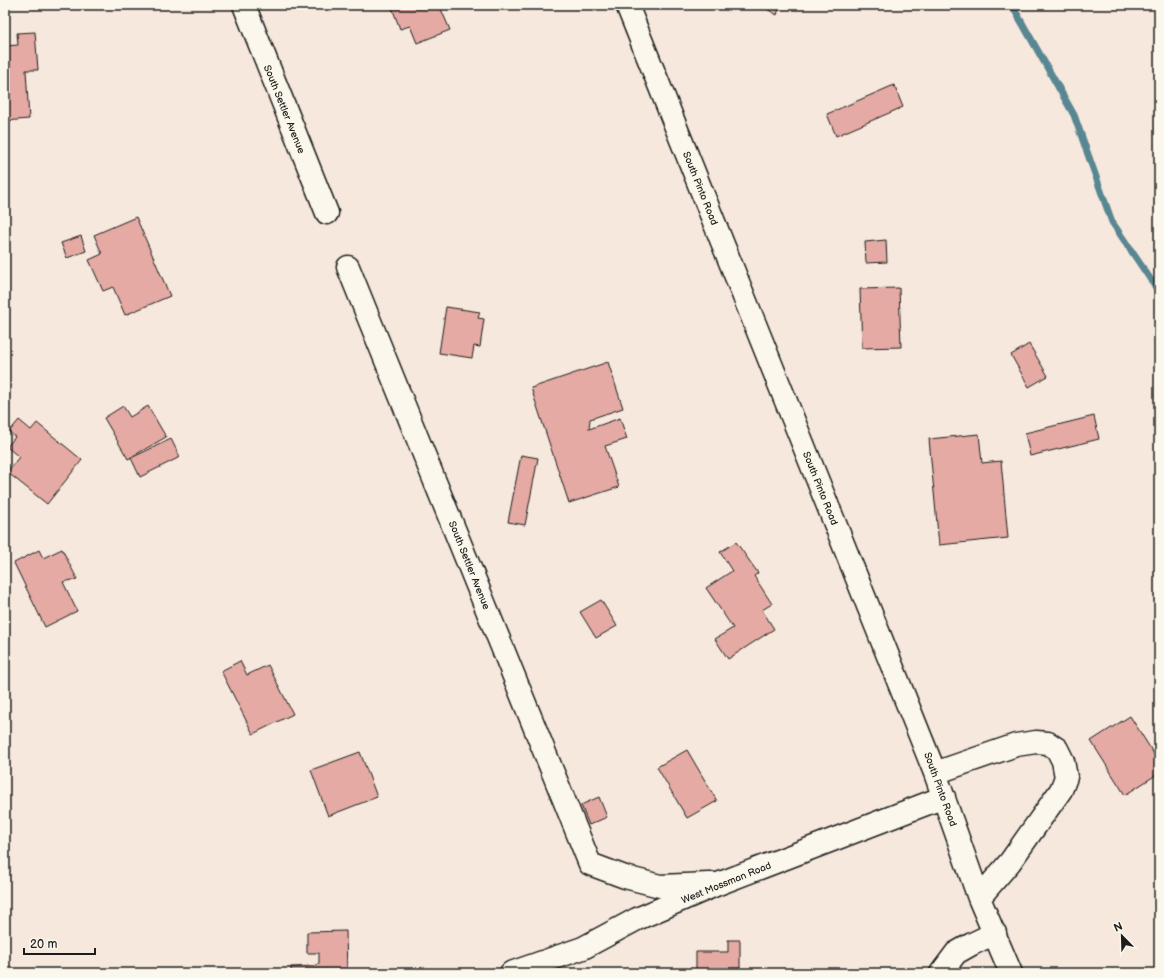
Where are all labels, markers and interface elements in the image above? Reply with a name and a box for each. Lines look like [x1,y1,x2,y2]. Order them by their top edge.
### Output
street label: South Settler Avenue [261,63,307,155]
street label: South Pinto Road [680,150,720,227]
street label: South Pinto Road [800,450,840,527]
street label: South Settler Avenue [446,519,492,611]
street label: South Pinto Road [921,751,959,828]
street label: West Mossman Road [680,859,773,906]
north arrow [1102,916,1142,956]
text: N [1112,920,1125,935]
scale bar [24,930,95,956]
text: 20 m [30,937,57,952]

